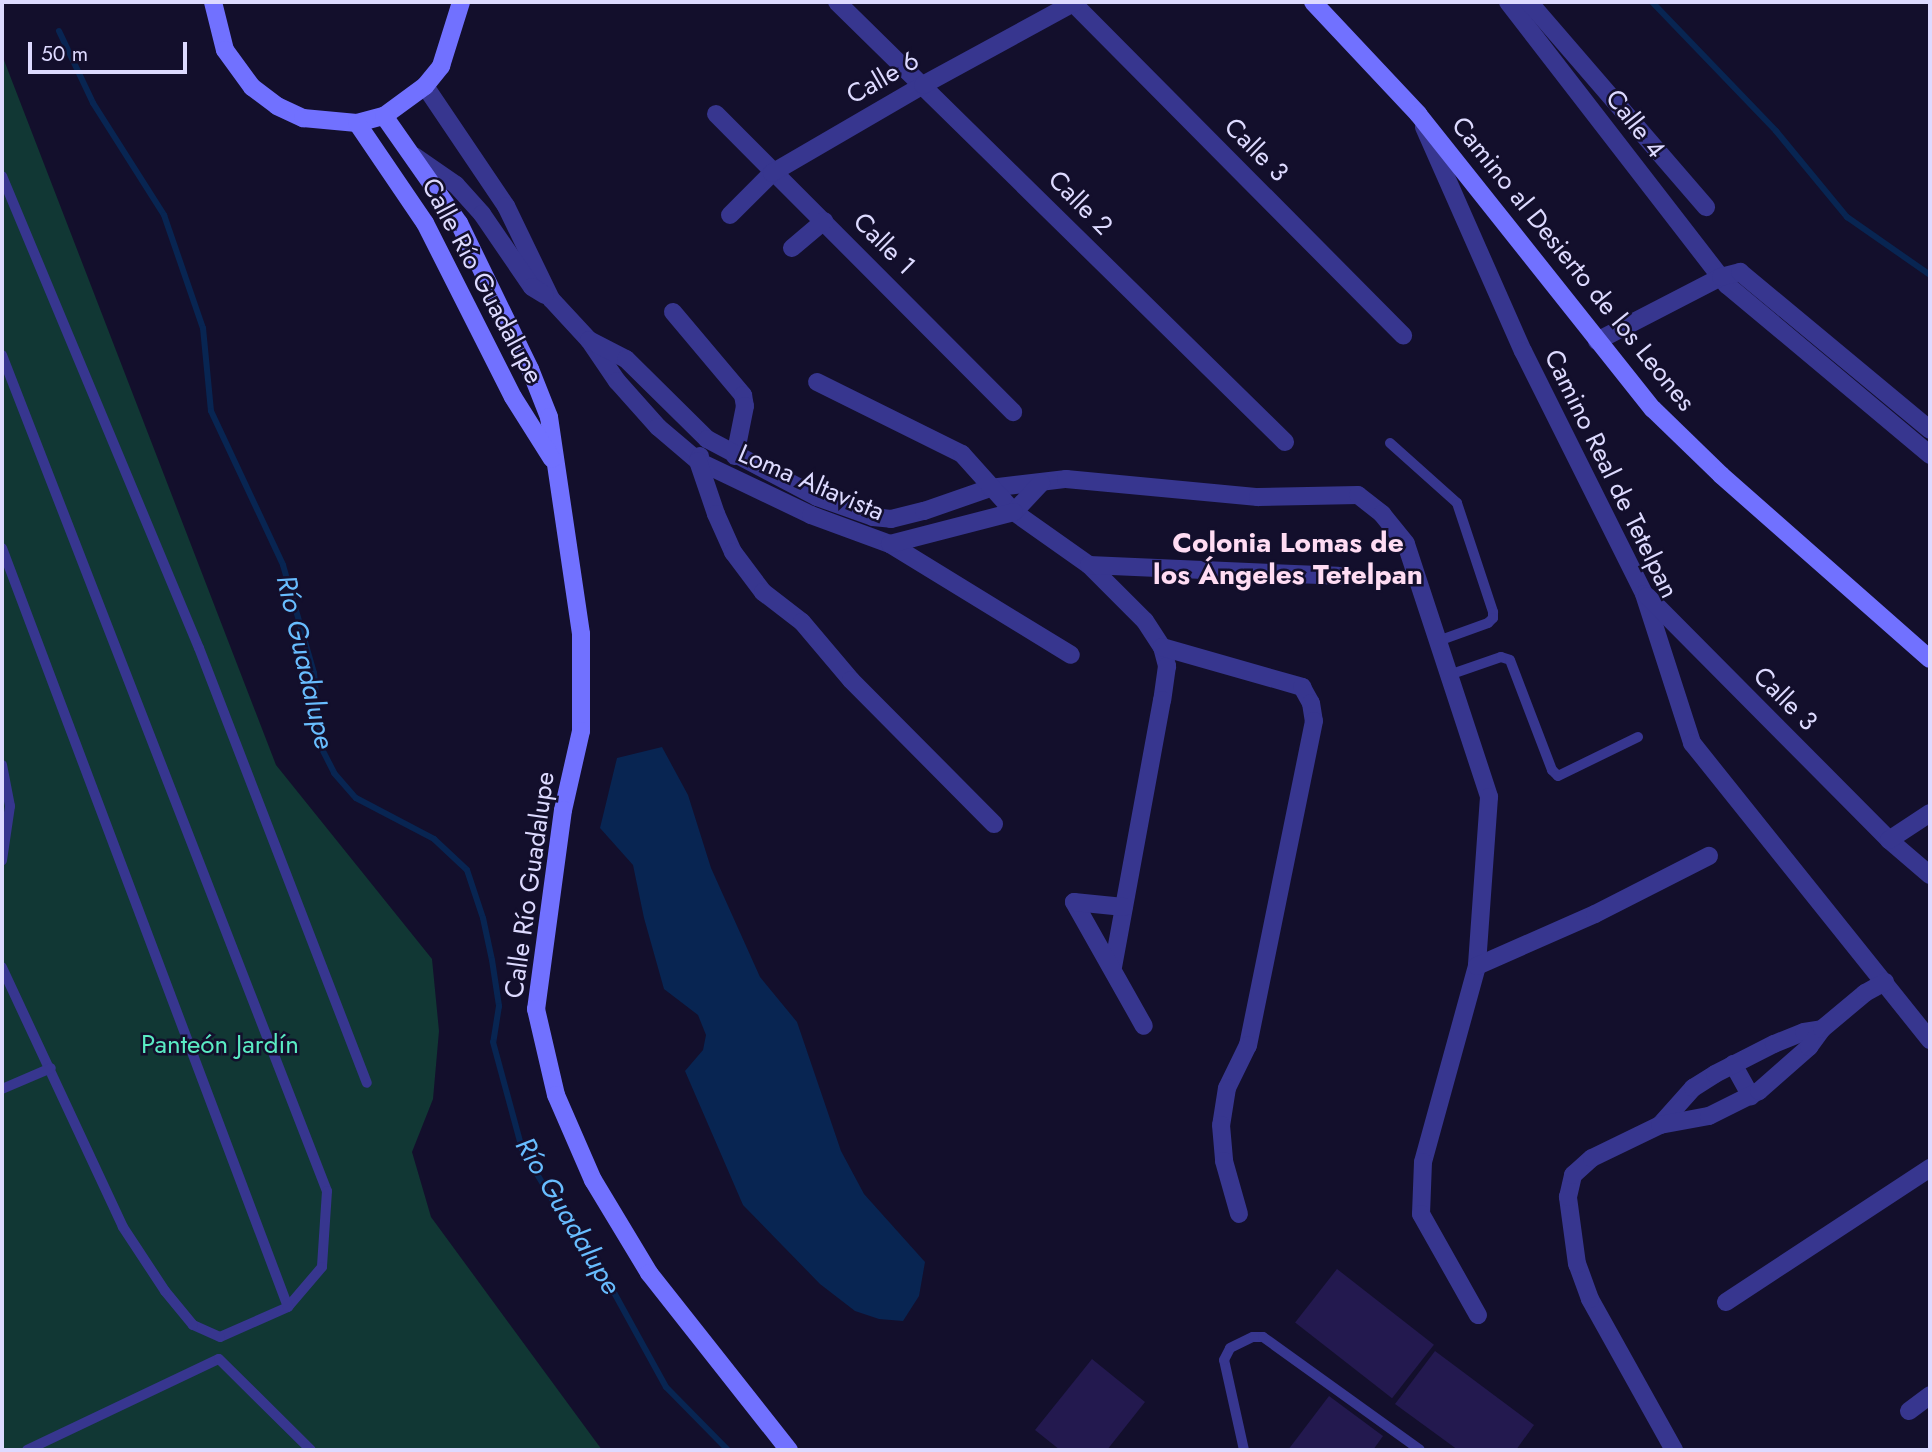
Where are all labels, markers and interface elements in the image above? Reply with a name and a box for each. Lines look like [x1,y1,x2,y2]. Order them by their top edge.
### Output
scale bar [32,28,191,72]
text: 50 m [41,39,88,69]
street label: Calle 6 [841,45,925,111]
street label: Calle 4 [1599,83,1671,165]
street label: Camino al Desierto de los Leones [1445,111,1701,417]
street label: Calle 3 [1218,112,1294,188]
street label: Calle 2 [1041,164,1119,242]
street label: Calle Río Guadalupe [415,173,549,389]
street label: Calle 1 [846,206,922,282]
street label: Camino Real de Tetelpan [1537,345,1685,603]
street label: Loma Altavista [733,438,889,528]
district label: Colonia Lomas de los Ángeles Tetelpan [1153,526,1423,592]
water label: Río Guadalupe [269,572,341,752]
street label: Calle 3 [1747,661,1823,737]
street label: Calle Río Guadalupe [499,770,561,1000]
park label: Panteón Jardín [141,1029,299,1061]
water label: Río Guadalupe [508,1131,628,1301]

